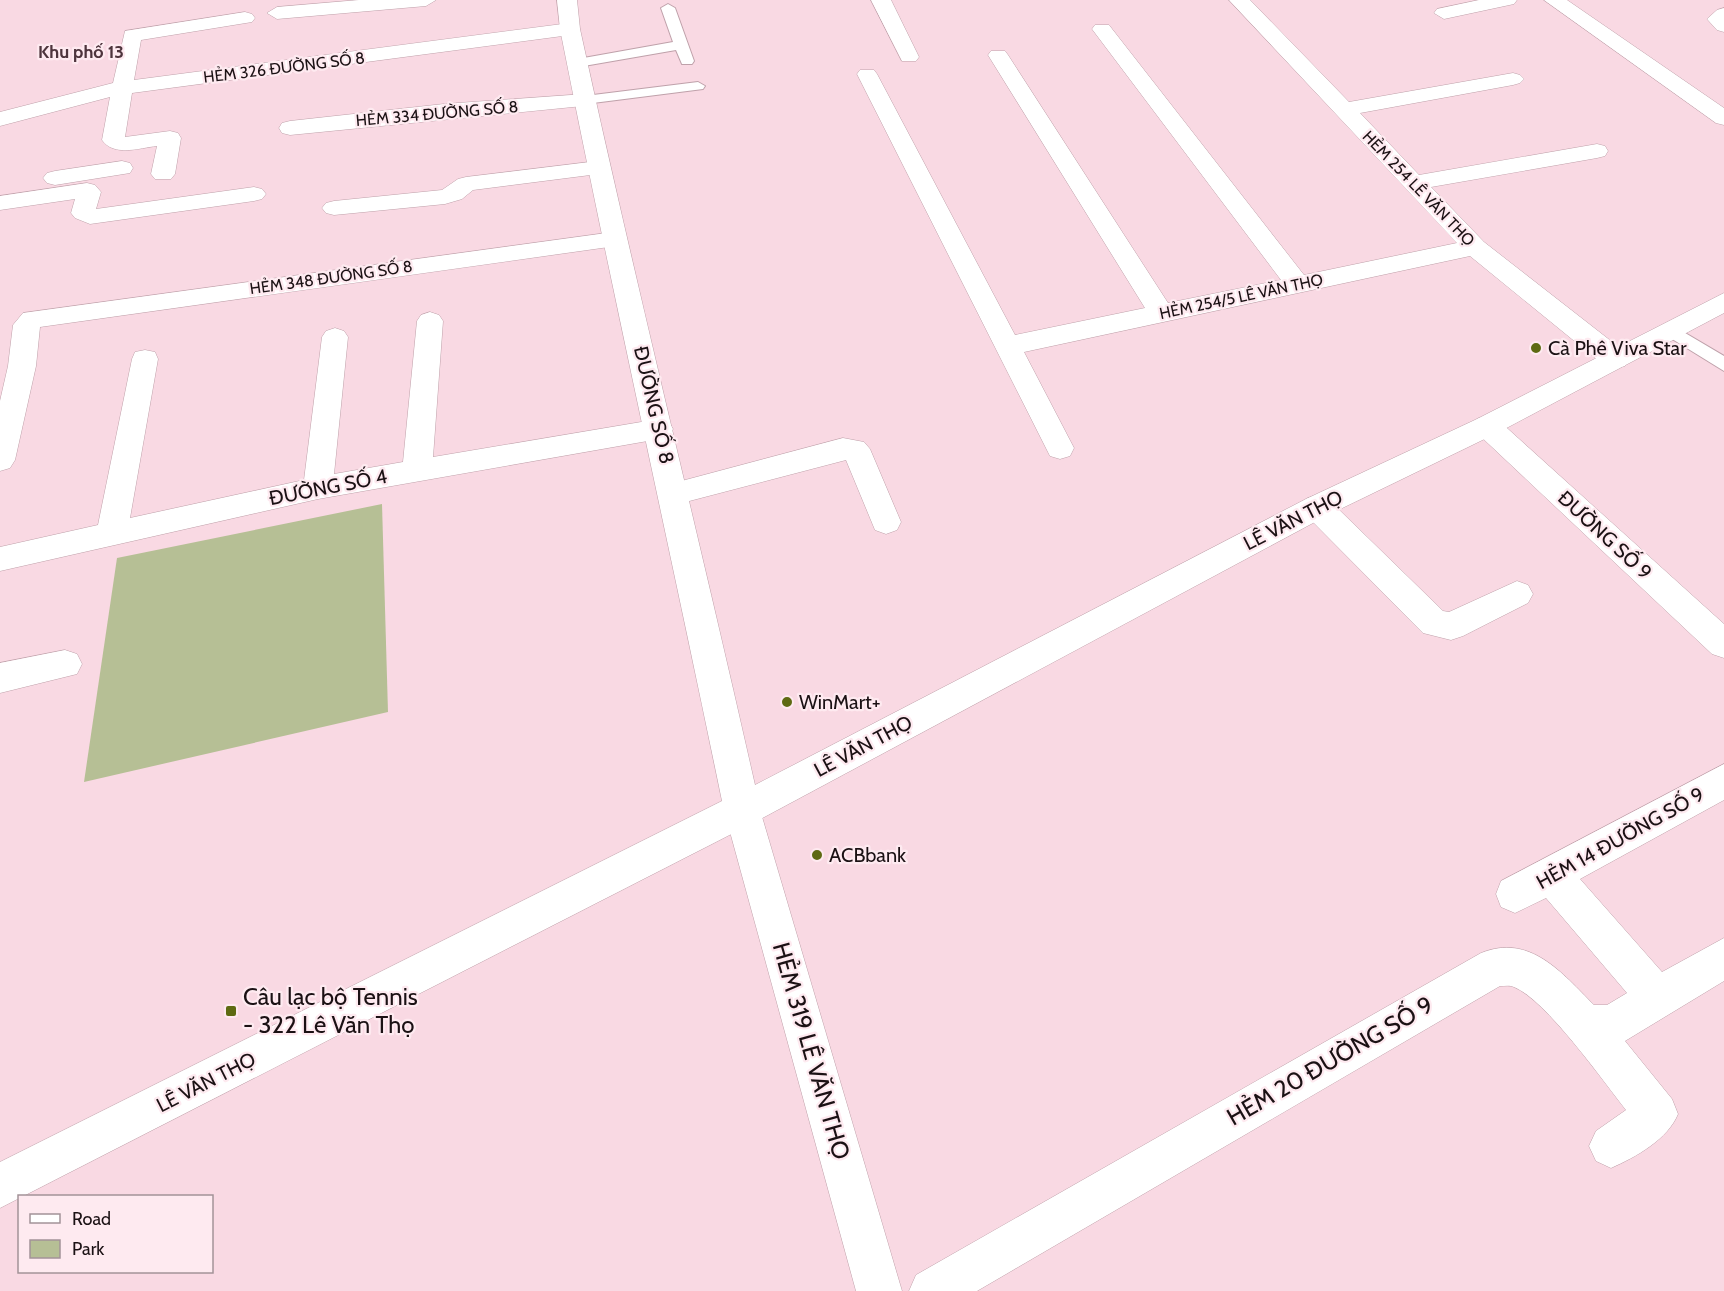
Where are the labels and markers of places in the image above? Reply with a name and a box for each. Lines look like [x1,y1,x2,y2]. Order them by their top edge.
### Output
place label: Cà Phê Viva Star [1548,336,1687,360]
marker: Cà Phê Viva Star [1529,341,1543,355]
place label: WinMart+ [799,690,881,714]
marker: WinMart+ [780,695,794,709]
place label: ACBbank [829,843,906,867]
marker: ACBbank [810,848,824,862]
place label: Câu lạc bộ Tennis - 322 Lê Văn Thọ [243,982,418,1039]
marker: Câu lạc bộ Tennis - 322 Lê Văn Thọ [224,1004,238,1018]

